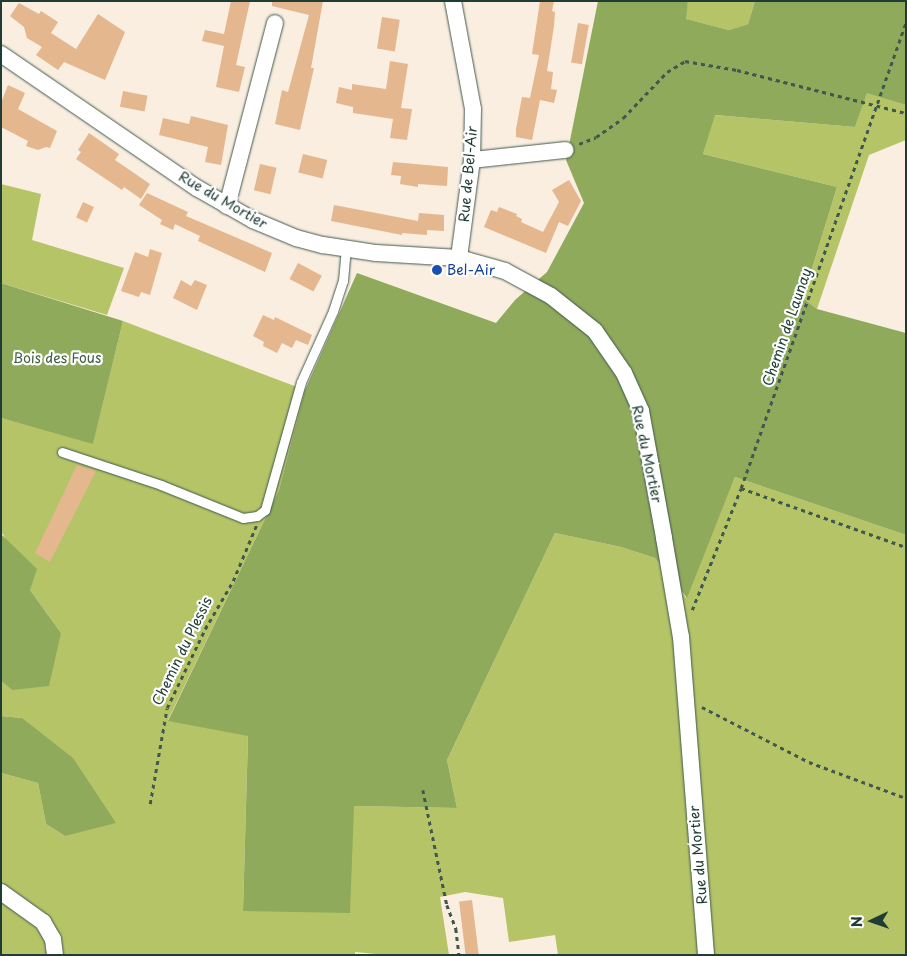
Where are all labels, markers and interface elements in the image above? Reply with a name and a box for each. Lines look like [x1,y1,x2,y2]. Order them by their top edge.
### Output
street label: Rue de Bel-Air [455,124,481,224]
street label: Rue du Mortier [175,167,271,233]
place label: Bel-Air [447,262,495,278]
marker: Bel-Air [431,264,443,276]
street label: Chemin de Launay [759,265,815,389]
park label: Bois des Fous [13,350,101,366]
street label: Rue du Mortier [628,403,666,505]
street label: Chemin du Plessis [148,594,216,708]
street label: Rue du Mortier [685,804,711,906]
north arrow [847,896,897,946]
text: N [846,916,867,928]

